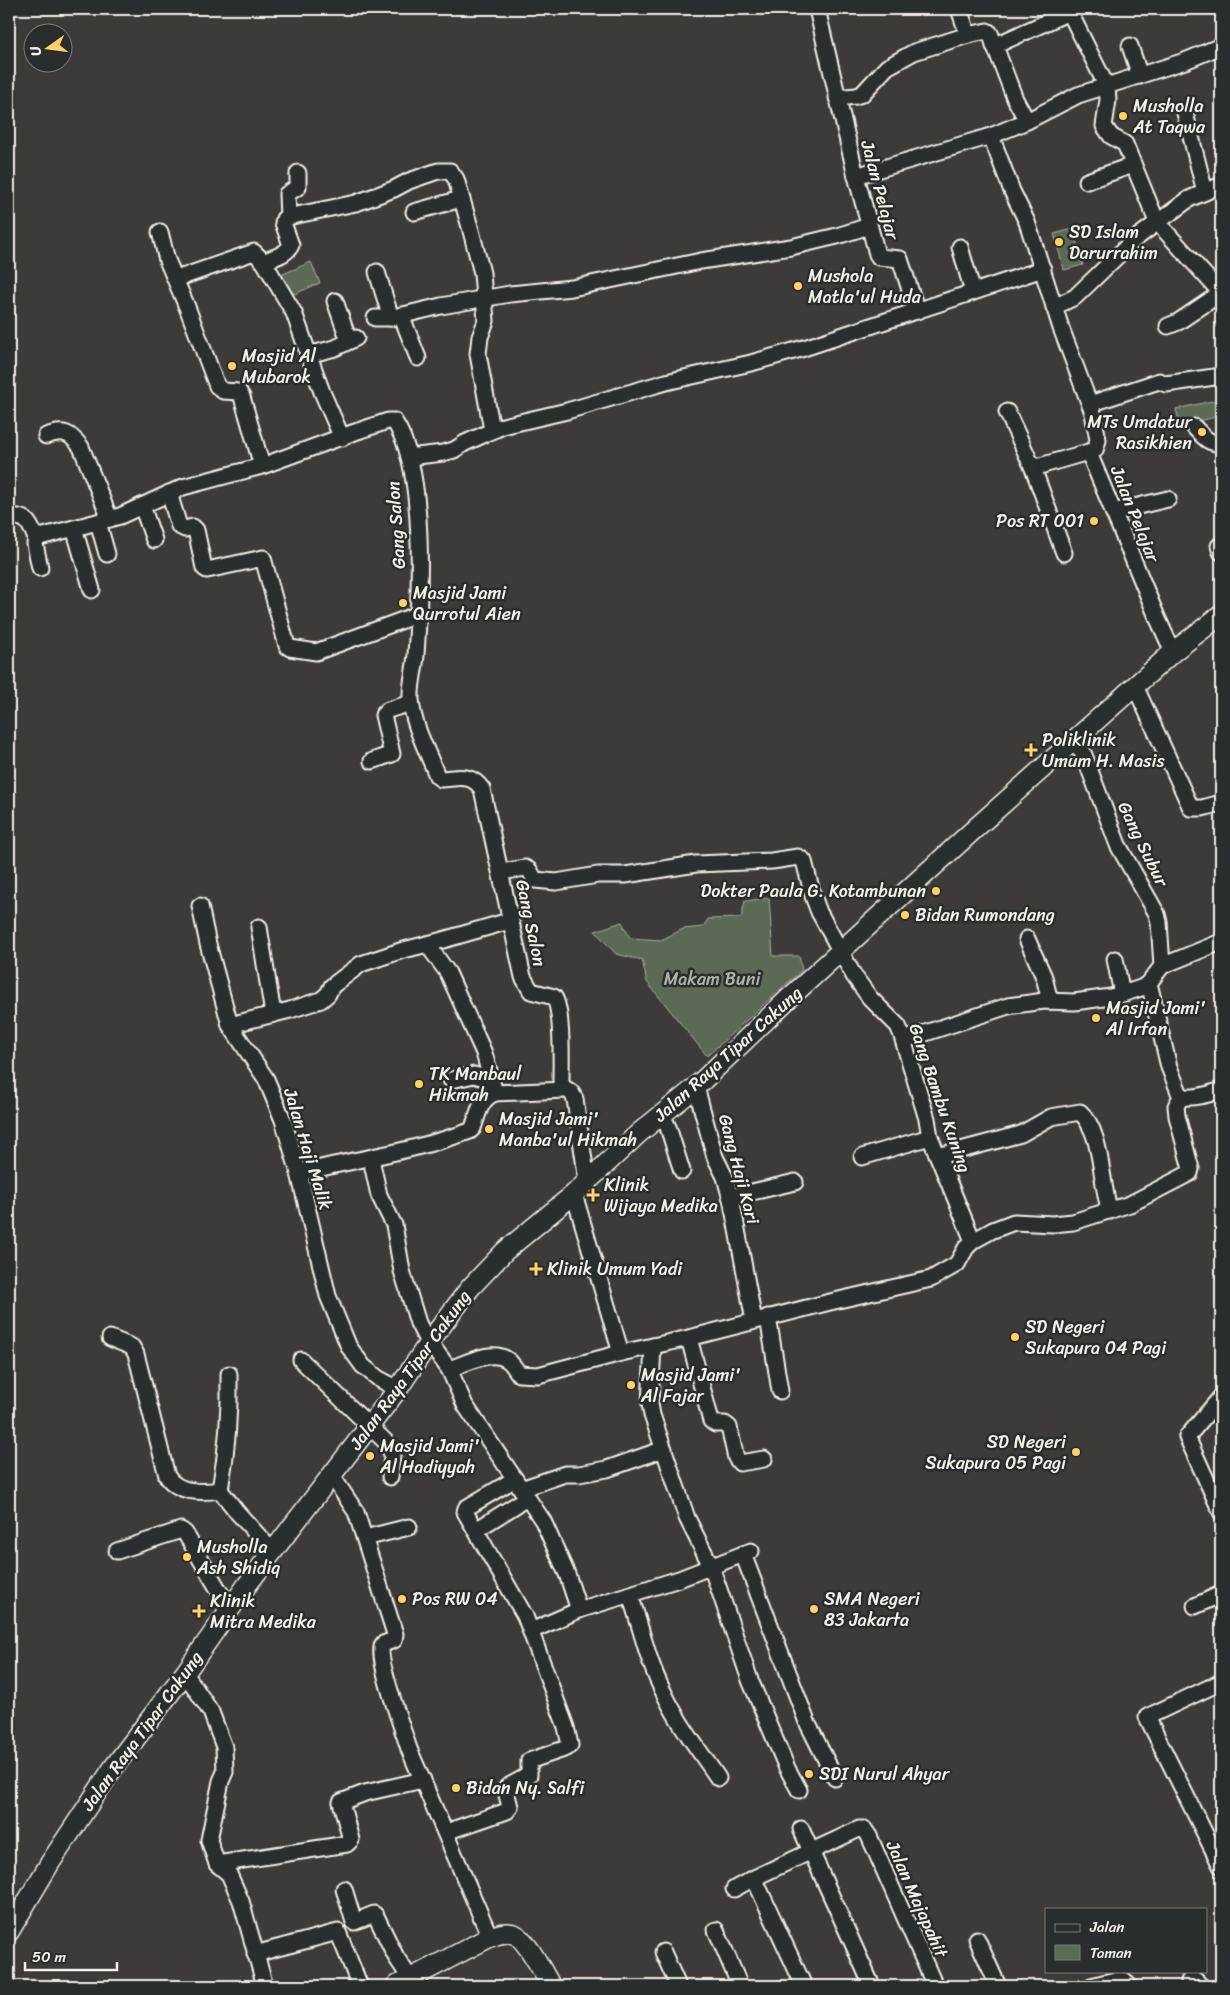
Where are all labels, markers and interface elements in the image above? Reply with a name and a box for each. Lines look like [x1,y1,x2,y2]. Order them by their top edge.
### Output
north arrow [22,22,72,72]
text: U [22,43,49,59]
place label: Musholla At Taqwa [1132,90,1206,143]
marker: Musholla At Taqwa [1117,110,1129,122]
street label: Jalan Pelajar [851,136,909,245]
place label: SD Islam Darurrahim [1069,216,1158,269]
marker: SD Islam Darurrahim [1053,236,1065,248]
place label: Mushola Matla'ul Huda [808,260,922,313]
marker: Mushola Matla'ul Huda [792,280,804,292]
place label: Masjid Al Mubarok [242,340,317,393]
marker: Masjid Al Mubarok [226,360,238,372]
place label: MTs Umdatur Rasikhien [1087,406,1194,459]
marker: MTs Umdatur Rasikhien [1196,426,1208,438]
street label: Jalan Pelajar [1101,460,1169,569]
street label: Gang Salon [377,480,415,570]
place label: Pos RT 001 [996,505,1084,537]
marker: Pos RT 001 [1088,515,1100,527]
place label: Masjid Jami Qurrotul Aien [413,577,521,630]
marker: Masjid Jami Qurrotul Aien [397,597,409,609]
place label: Poliklinik Umum H. Masis [1042,724,1165,777]
marker: Poliklinik Umum H. Masis [1024,743,1038,757]
street label: Gang Subur [1109,796,1178,893]
place label: Dokter Paula G. Kotambunan [700,875,926,907]
street label: Gang Salon [506,877,556,970]
marker: Dokter Paula G. Kotambunan [930,885,942,897]
place label: Bidan Rumondang [915,899,1055,931]
marker: Bidan Rumondang [899,909,911,921]
park label: Makam Buni [664,963,761,995]
street label: Jalan Raya Tipar Cakung [645,978,810,1131]
place label: Masjid Jami' Al Irfan [1105,992,1206,1045]
marker: Masjid Jami' Al Irfan [1090,1012,1102,1024]
street label: Gang Bambu Kuning [899,1019,981,1177]
place label: TK Manbaul Hikmah [429,1058,522,1111]
marker: TK Manbaul Hikmah [413,1078,425,1090]
street label: Jalan Haji Malik [274,1083,342,1214]
place label: Masjid Jami' Manba'ul Hikmah [499,1103,637,1156]
street label: Gang Haji Kari [709,1110,769,1229]
marker: Masjid Jami' Manba'ul Hikmah [483,1123,495,1135]
place label: Klinik Wijaya Medika [604,1169,718,1222]
marker: Klinik Wijaya Medika [586,1188,600,1202]
place label: Klinik Umum Yadi [547,1253,683,1285]
marker: Klinik Umum Yadi [529,1262,543,1276]
street label: Jalan Raya Tipar Cakung [340,1283,479,1458]
place label: SD Negeri Sukapura 04 Pagi [1025,1311,1167,1364]
marker: SD Negeri Sukapura 04 Pagi [1009,1331,1021,1343]
place label: Masjid Jami' Al Fajar [640,1359,741,1412]
marker: Masjid Jami' Al Fajar [625,1379,637,1391]
place label: SD Negeri Sukapura 05 Pagi [925,1426,1067,1479]
place label: Masjid Jami' Al Hadiyyah [379,1430,480,1483]
marker: SD Negeri Sukapura 05 Pagi [1070,1446,1082,1458]
marker: Masjid Jami' Al Hadiyyah [364,1450,376,1462]
place label: Musholla Ash Shidiq [196,1531,280,1584]
marker: Musholla Ash Shidiq [181,1551,193,1563]
place label: Pos RW 04 [412,1583,498,1615]
place label: SMA Negeri 83 Jakarta [824,1583,921,1636]
place label: Klinik Mitra Medika [210,1585,317,1638]
marker: Pos RW 04 [396,1593,408,1605]
marker: SMA Negeri 83 Jakarta [808,1603,820,1615]
marker: Klinik Mitra Medika [192,1604,206,1618]
street label: Jalan Raya Tipar Cakung [72,1644,211,1819]
place label: SDI Nurul Ahyar [819,1758,951,1790]
marker: SDI Nurul Ahyar [803,1768,815,1780]
place label: Bidan Ny. Salfi [466,1772,585,1804]
marker: Bidan Ny. Salfi [450,1782,462,1794]
street label: Jalan Majapahit [877,1835,957,1963]
legend [1045,1908,1208,1972]
text: Jalan [1089,1914,1124,1940]
scale bar [25,1940,118,1972]
text: Taman [1090,1940,1132,1966]
text: 50 m [32,1944,67,1970]

